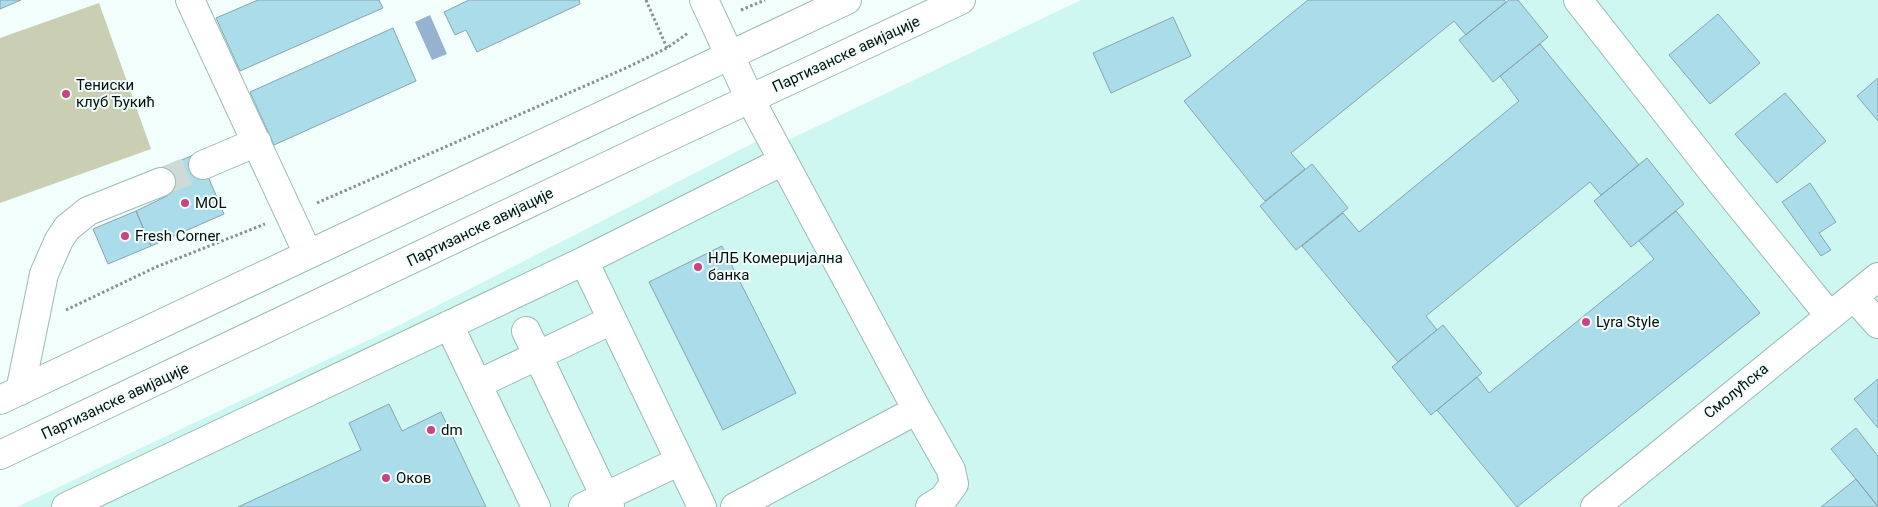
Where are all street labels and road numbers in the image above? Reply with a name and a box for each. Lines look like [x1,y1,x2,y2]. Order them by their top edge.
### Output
street label: Партизанске авијације [769,12,923,96]
street label: Партизанске авијације [404,184,556,270]
street label: Партизанске авијације [38,359,192,443]
street label: Смолућска [1700,360,1772,422]

